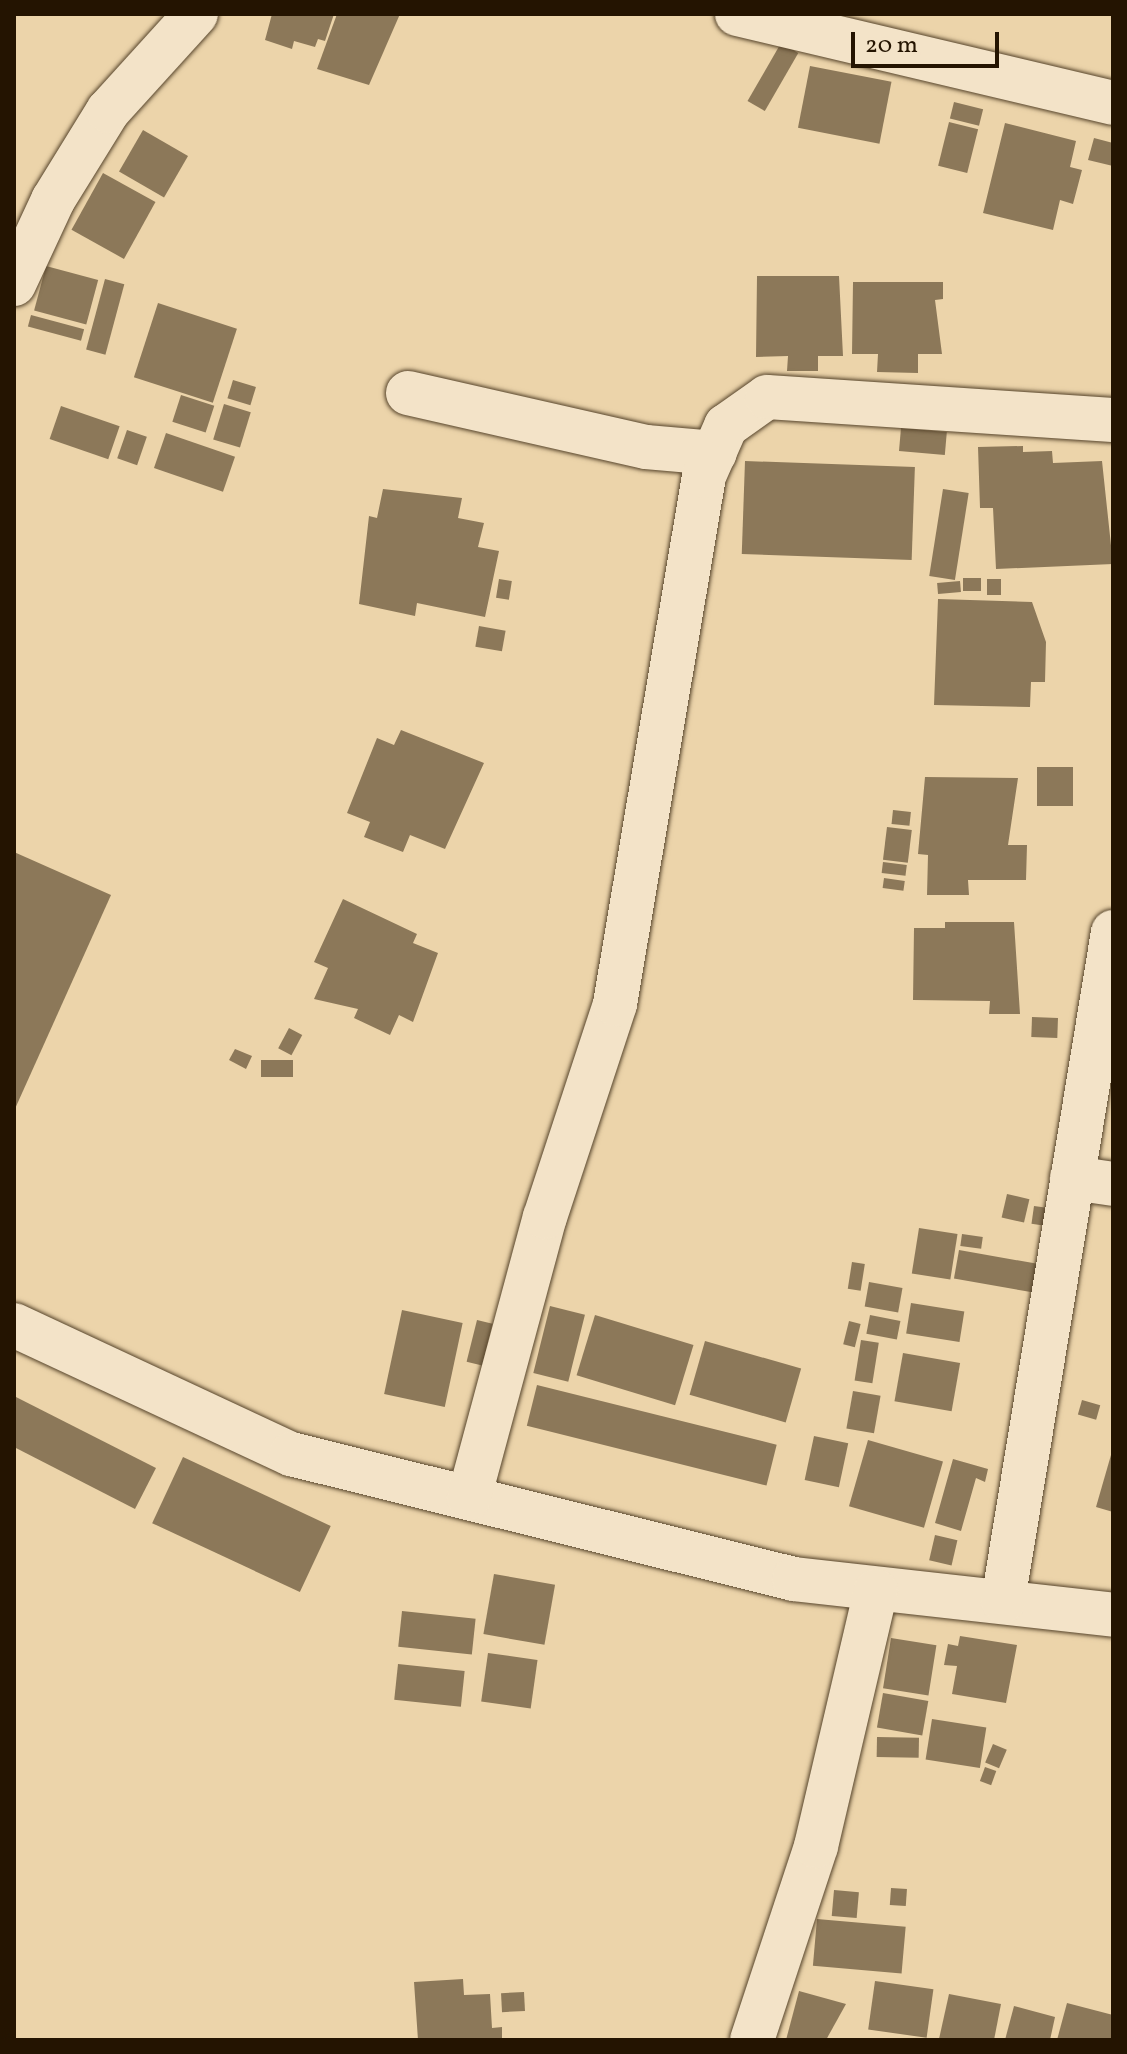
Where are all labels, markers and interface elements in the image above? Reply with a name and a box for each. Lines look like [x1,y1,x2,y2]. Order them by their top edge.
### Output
scale bar [855,16,1003,66]
text: 20 m [865,29,918,63]

